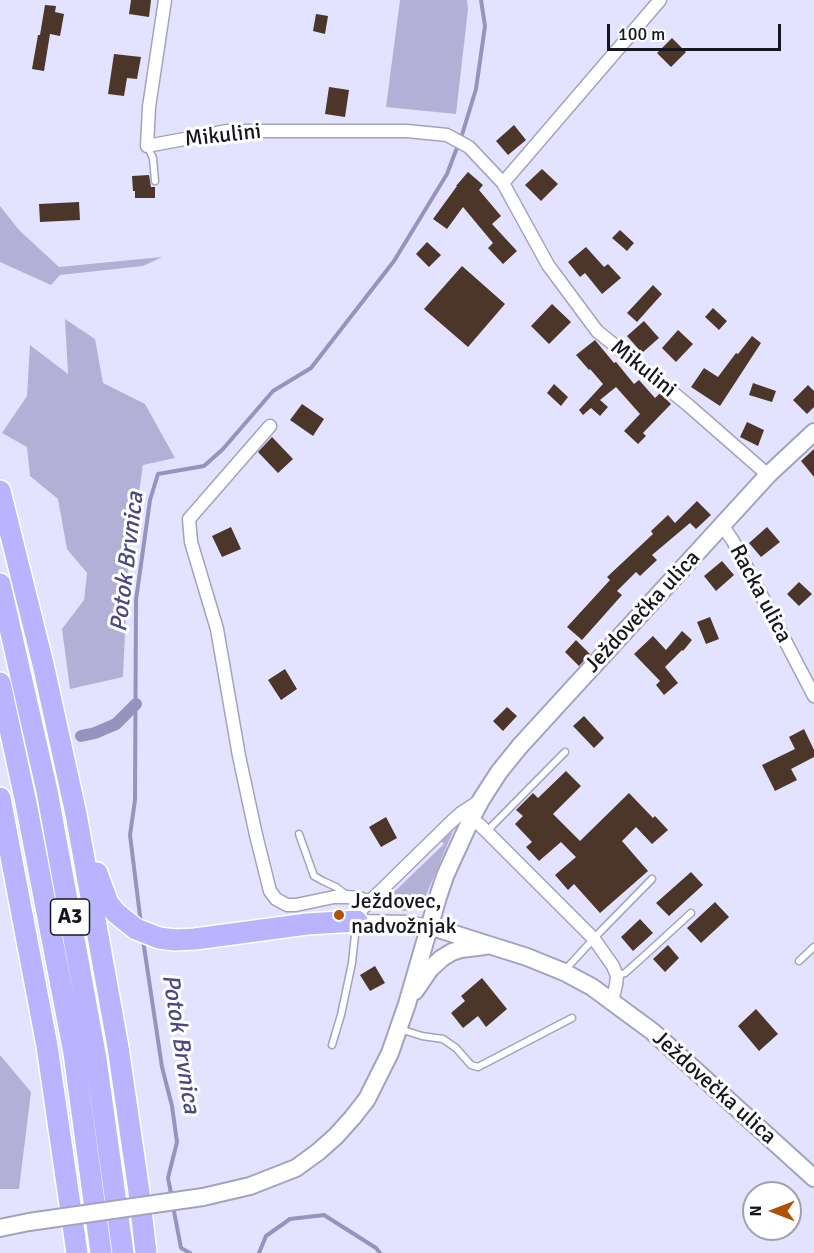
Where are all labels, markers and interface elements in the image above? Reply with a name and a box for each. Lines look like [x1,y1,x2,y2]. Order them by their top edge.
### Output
scale bar [610,12,784,50]
text: 100 m [618,23,665,45]
street label: Mikulini [183,119,263,153]
street label: Mikulini [605,335,681,403]
water label: Potok Brvnica [105,490,151,634]
street label: Racka ulica [723,540,797,648]
street label: Ježdovečka ulica [580,545,706,679]
place label: Ježdovec, nadvožnjak [351,889,457,940]
road number: A3 [50,899,90,935]
marker: Ježdovec, nadvožnjak [332,908,346,922]
water label: Potok Brvnica [155,972,205,1116]
street label: Ježdovečka ulica [647,1026,781,1150]
north arrow [742,1181,802,1241]
text: N [746,1205,766,1217]

